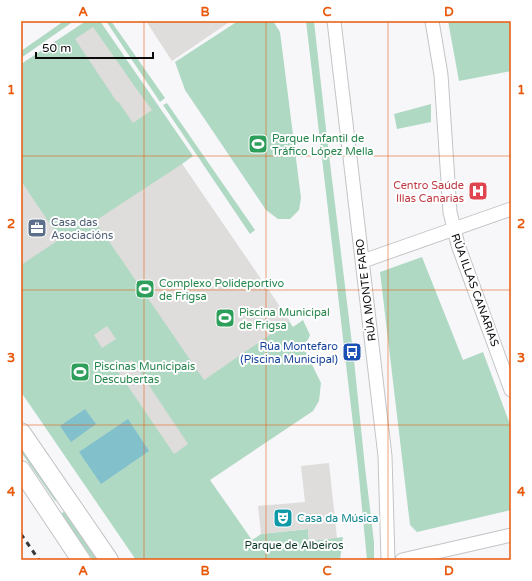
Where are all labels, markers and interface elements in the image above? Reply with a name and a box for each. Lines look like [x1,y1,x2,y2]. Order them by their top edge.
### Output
text: A [78,4,88,20]
text: B [200,4,210,20]
text: C [322,4,332,20]
text: D [444,4,454,20]
scale bar [36,34,153,60]
text: 50 m [42,41,71,55]
text: 1 [7,82,15,98]
text: 1 [517,82,525,98]
place label: Parque Infantil de Tráfico López Mella [272,132,374,158]
sports icon: Parque Infantil de Tráfico López Mella [247,133,269,155]
place label: Centro Saúde Illas Canarias [393,179,464,205]
hospital icon: Centro Saúde Illas Canarias [467,180,489,202]
text: 2 [7,216,15,232]
place label: Casa das Asociacións [51,216,113,242]
text: 2 [517,216,525,232]
office icon: Casa das Asociacións [26,217,48,239]
street label: RÚA ILLAS CANARIAS [448,231,503,348]
street label: RÚA MONTE FARO [352,238,379,342]
place label: Complexo Polideportivo de Frigsa [159,277,285,303]
sports icon: Complexo Polideportivo de Frigsa [134,278,156,300]
place label: Piscina Municipal de Frigsa [239,306,330,332]
sports icon: Piscina Municipal de Frigsa [214,307,236,329]
place label: Rúa Montefaro (Piscina Municipal) [240,340,338,366]
bus stop icon: Rúa Montefaro (Piscina Municipal) [341,341,363,363]
text: 3 [7,350,15,366]
text: 3 [517,350,525,366]
place label: Piscinas Municipais Descubertas [94,360,195,386]
sports icon: Piscinas Municipais Descubertas [69,361,91,383]
text: 4 [7,484,16,500]
text: 4 [517,484,526,500]
theatre icon: Casa da Música [272,507,294,529]
place label: Casa da Música [297,512,378,525]
park label: Parque de Albeiros [245,539,343,552]
text: A [78,563,88,579]
text: B [200,563,210,579]
text: C [322,563,332,579]
text: D [444,563,454,579]

